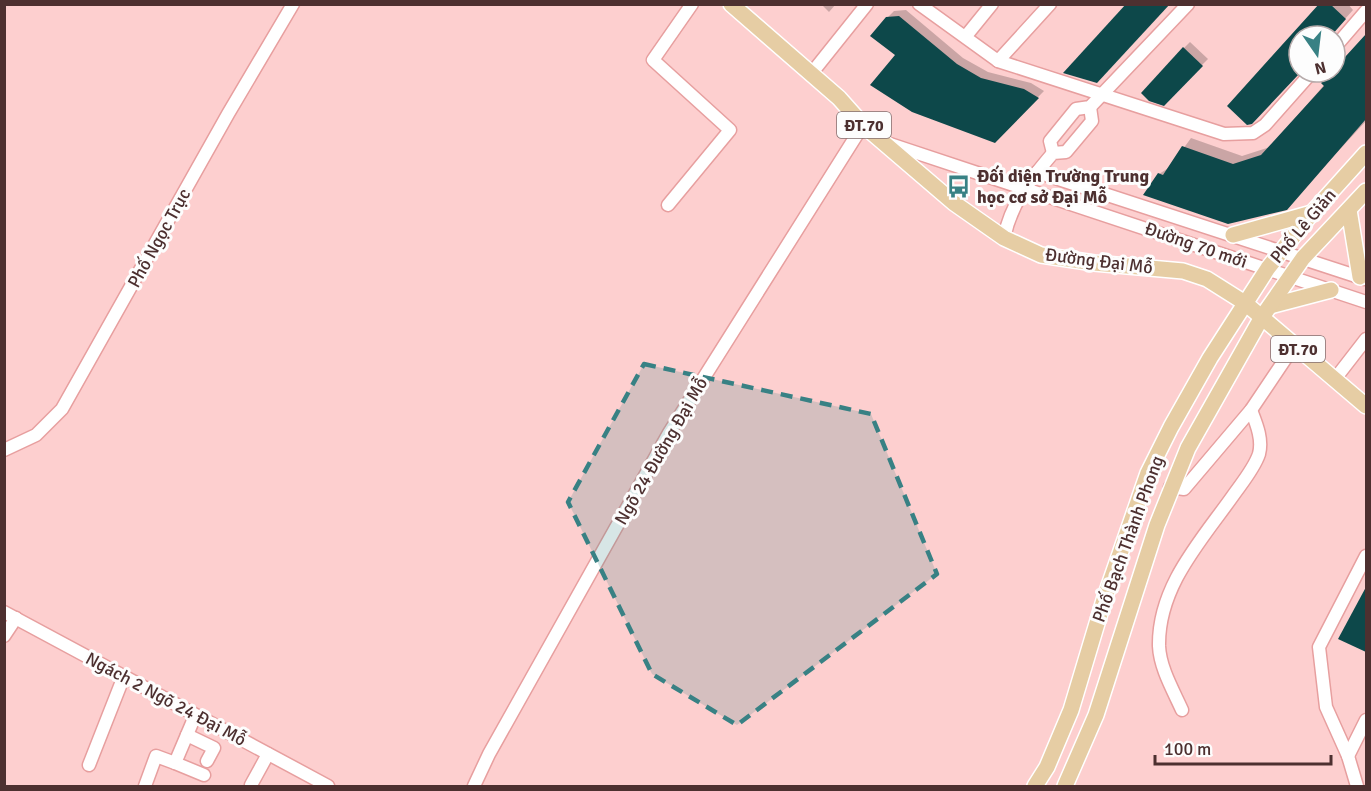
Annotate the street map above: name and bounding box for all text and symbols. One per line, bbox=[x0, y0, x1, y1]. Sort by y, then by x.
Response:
north arrow bbox=[1287, 24, 1347, 84]
text: N bbox=[1313, 57, 1328, 79]
road number: ĐT.70 bbox=[837, 112, 891, 138]
place label: Đối diện Trường Trung học cơ sở Đại Mỗ bbox=[977, 165, 1149, 208]
bus stop icon: Đối diện Trường Trung học cơ sở Đại Mỗ bbox=[946, 173, 972, 199]
street label: Phố Lê Giản bbox=[1265, 184, 1341, 268]
street label: Phố Ngọc Trục bbox=[123, 185, 195, 291]
street label: Đường 70 mới bbox=[1142, 217, 1250, 273]
street label: Đường Đại Mỗ bbox=[1044, 243, 1154, 279]
road number: ĐT.70 bbox=[1271, 336, 1325, 362]
street label: Ngõ 24 Đường Đại Mỗ bbox=[610, 373, 712, 529]
street label: Phố Bạch Thành Phong bbox=[1088, 453, 1168, 625]
street label: Ngách 2 Ngõ 24 Đại Mỗ bbox=[82, 647, 250, 751]
scale bar bbox=[1155, 728, 1330, 766]
text: 100 m bbox=[1164, 738, 1211, 760]

